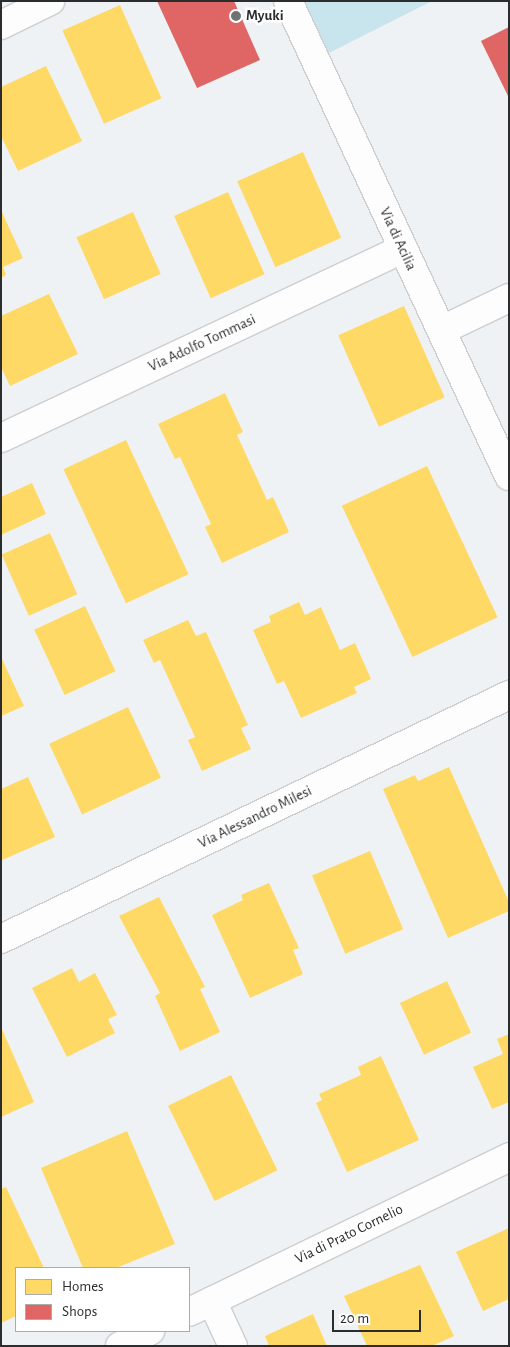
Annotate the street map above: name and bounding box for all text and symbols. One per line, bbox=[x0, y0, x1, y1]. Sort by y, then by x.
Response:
place label: Myuki bbox=[246, 7, 284, 25]
marker: Myuki bbox=[230, 10, 242, 22]
street label: Via di Acilia bbox=[376, 205, 420, 273]
street label: Via Adolfo Tommasi bbox=[145, 310, 259, 376]
street label: Via Alessandro Milesi bbox=[195, 782, 315, 852]
street label: Via di Prato Cornelio bbox=[292, 1200, 406, 1268]
legend bbox=[15, 1267, 190, 1332]
text: Homes bbox=[62, 1279, 104, 1294]
scale bar bbox=[335, 1300, 424, 1332]
text: Shops bbox=[62, 1304, 97, 1319]
text: 20 m bbox=[340, 1311, 369, 1326]

